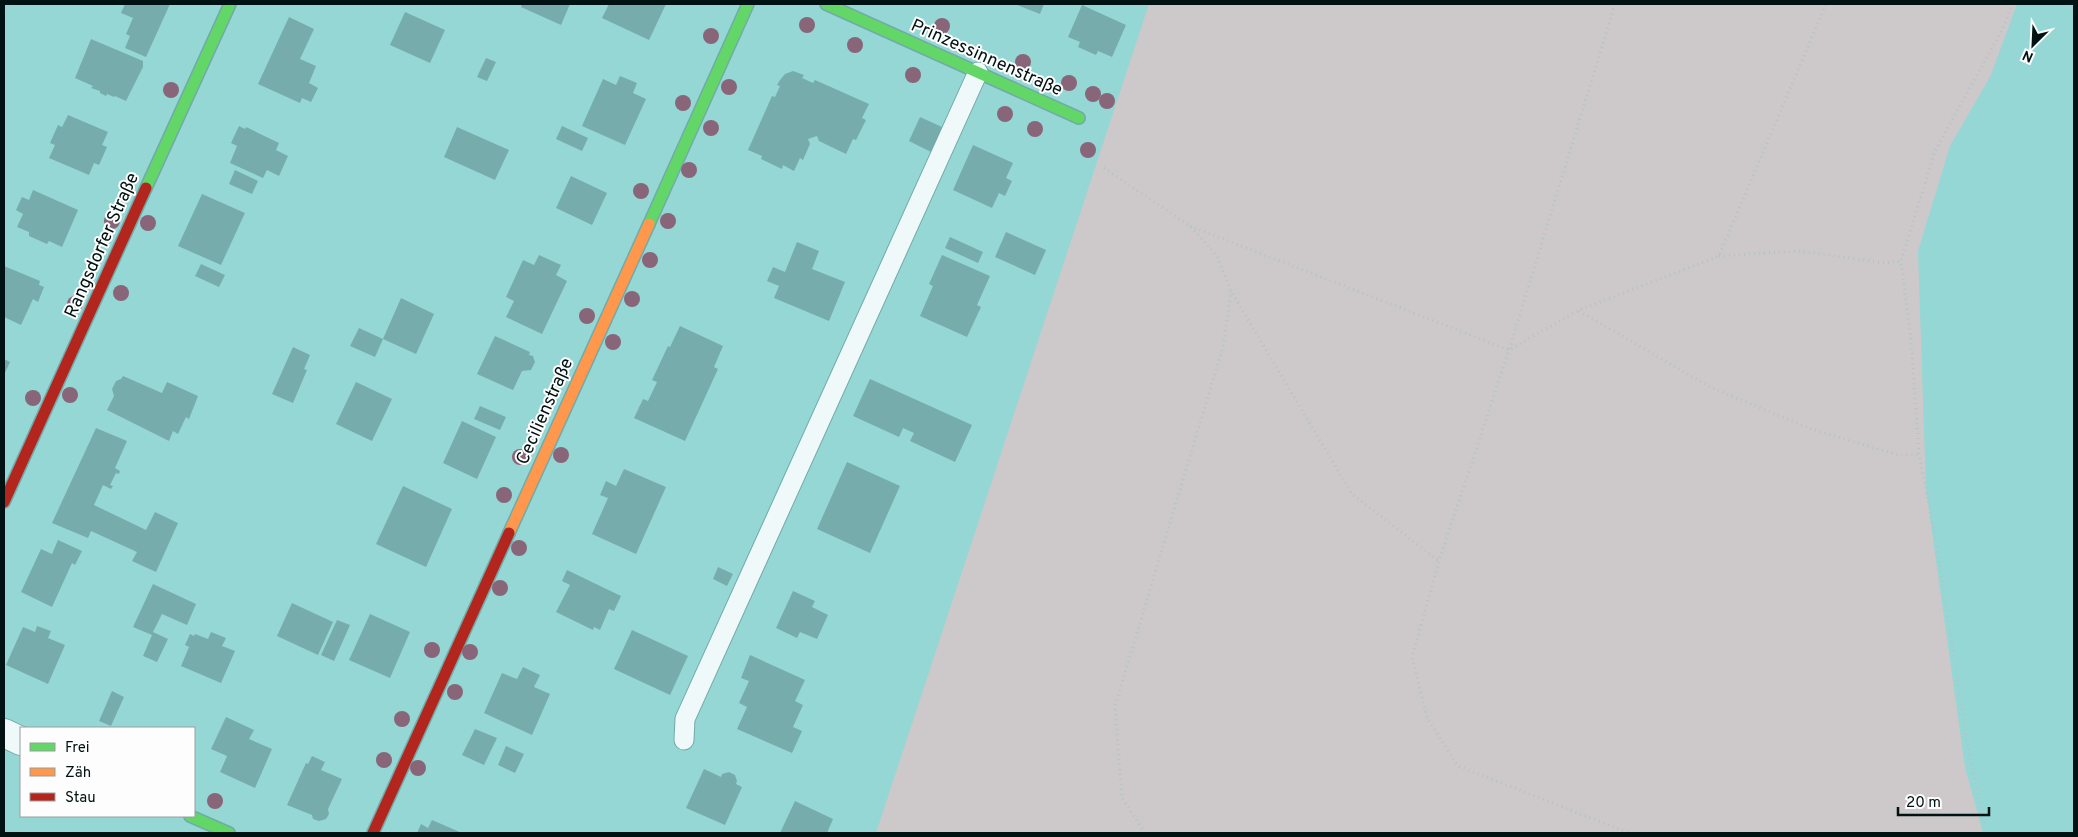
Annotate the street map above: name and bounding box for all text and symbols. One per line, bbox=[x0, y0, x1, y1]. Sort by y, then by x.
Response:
street label: Prinzessinnenstraße bbox=[907, 15, 1066, 102]
north arrow bbox=[2008, 20, 2058, 70]
text: N bbox=[2020, 46, 2036, 65]
street label: Rangsdorfer Straße bbox=[60, 169, 145, 322]
street label: Cecilienstraße bbox=[512, 355, 579, 469]
legend bbox=[20, 727, 195, 817]
text: Frei bbox=[65, 739, 90, 758]
text: Zäh bbox=[65, 764, 91, 783]
scale bar bbox=[1898, 784, 1989, 816]
text: Stau bbox=[65, 789, 96, 808]
text: 20 m bbox=[1906, 794, 1941, 813]

